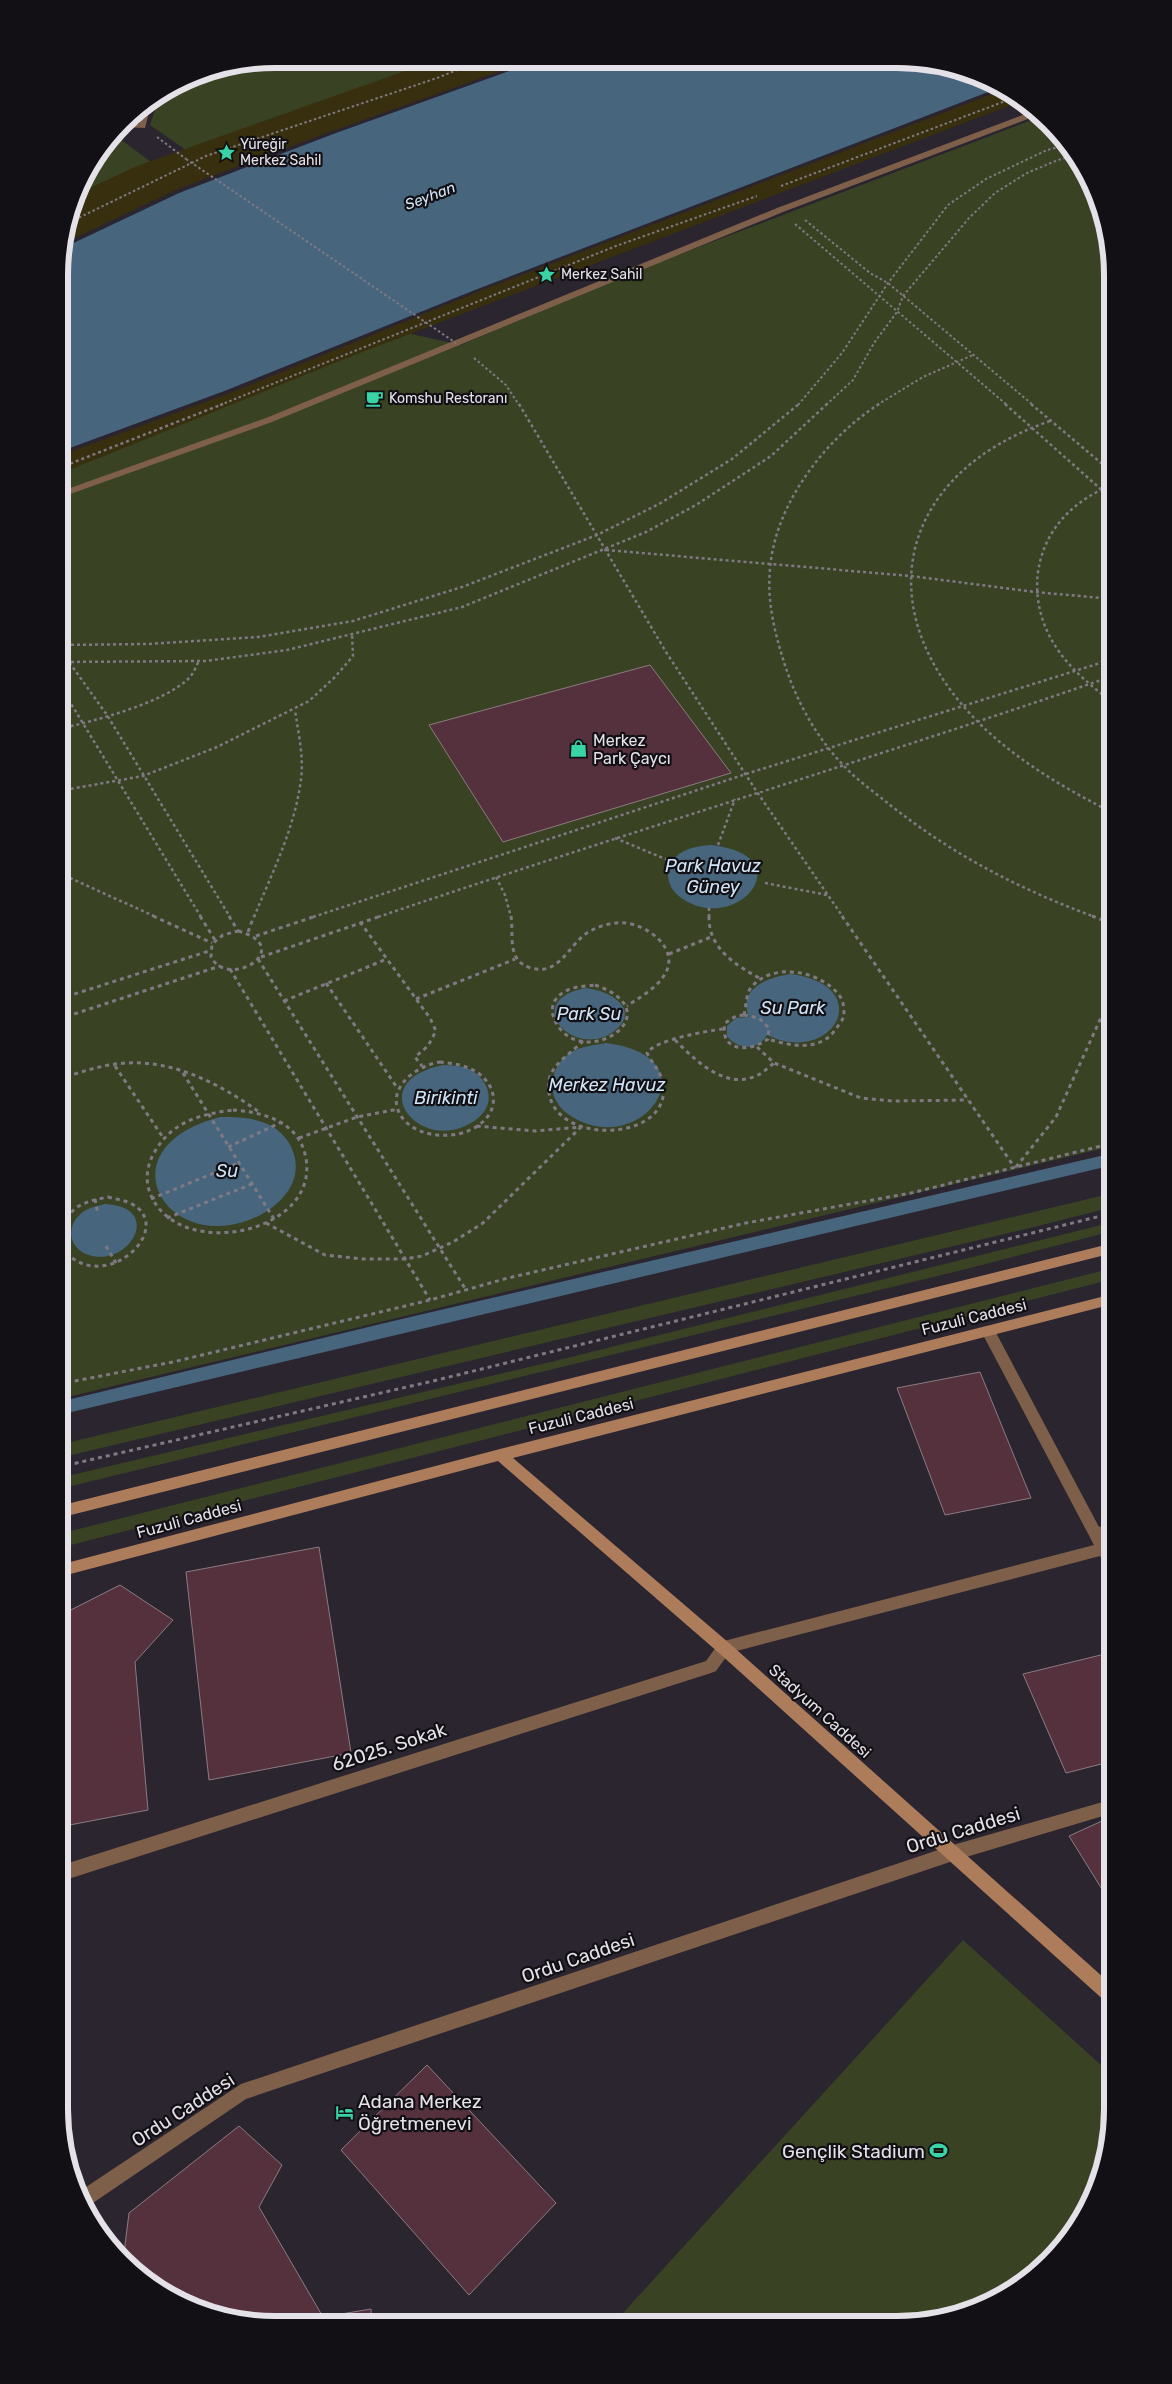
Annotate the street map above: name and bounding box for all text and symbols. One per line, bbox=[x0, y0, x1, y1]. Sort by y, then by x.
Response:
place label: Yüreğir Merkez Sahil bbox=[240, 136, 321, 169]
place icon: Yüreğir Merkez Sahil bbox=[216, 142, 236, 162]
water label: Seyhan bbox=[402, 178, 458, 214]
place icon: Merkez Sahil bbox=[537, 264, 557, 284]
place label: Merkez Sahil bbox=[561, 266, 642, 283]
cafe icon: Komshu Restoranı bbox=[365, 388, 385, 408]
place label: Komshu Restoranı bbox=[389, 390, 507, 407]
place label: Merkez Park Çaycı bbox=[593, 731, 671, 768]
shop icon: Merkez Park Çaycı bbox=[569, 739, 589, 759]
water label: Park Havuz Güney bbox=[665, 855, 761, 898]
water label: Su Park bbox=[761, 997, 826, 1019]
water label: Park Su bbox=[557, 1003, 621, 1025]
water label: Merkez Havuz bbox=[548, 1074, 666, 1096]
water label: Birikinti bbox=[414, 1087, 478, 1109]
water label: Su bbox=[216, 1160, 238, 1182]
street label: Fuzuli Caddesi bbox=[919, 1295, 1029, 1339]
street label: Fuzuli Caddesi bbox=[526, 1394, 636, 1438]
street label: Fuzuli Caddesi bbox=[134, 1496, 244, 1542]
street label: Stadyum Caddesi bbox=[765, 1660, 875, 1762]
street label: 62025. Sokak bbox=[329, 1718, 449, 1776]
street label: Ordu Caddesi bbox=[903, 1802, 1023, 1858]
street label: Ordu Caddesi bbox=[518, 1928, 638, 1988]
street label: Ordu Caddesi bbox=[127, 2068, 239, 2152]
place label: Adana Merkez Öğretmenevi bbox=[358, 2090, 482, 2135]
hotel icon: Adana Merkez Öğretmenevi bbox=[334, 2102, 354, 2122]
place label: Gençlik Stadium bbox=[782, 2140, 925, 2163]
sports icon: Gençlik Stadium bbox=[929, 2141, 949, 2161]

